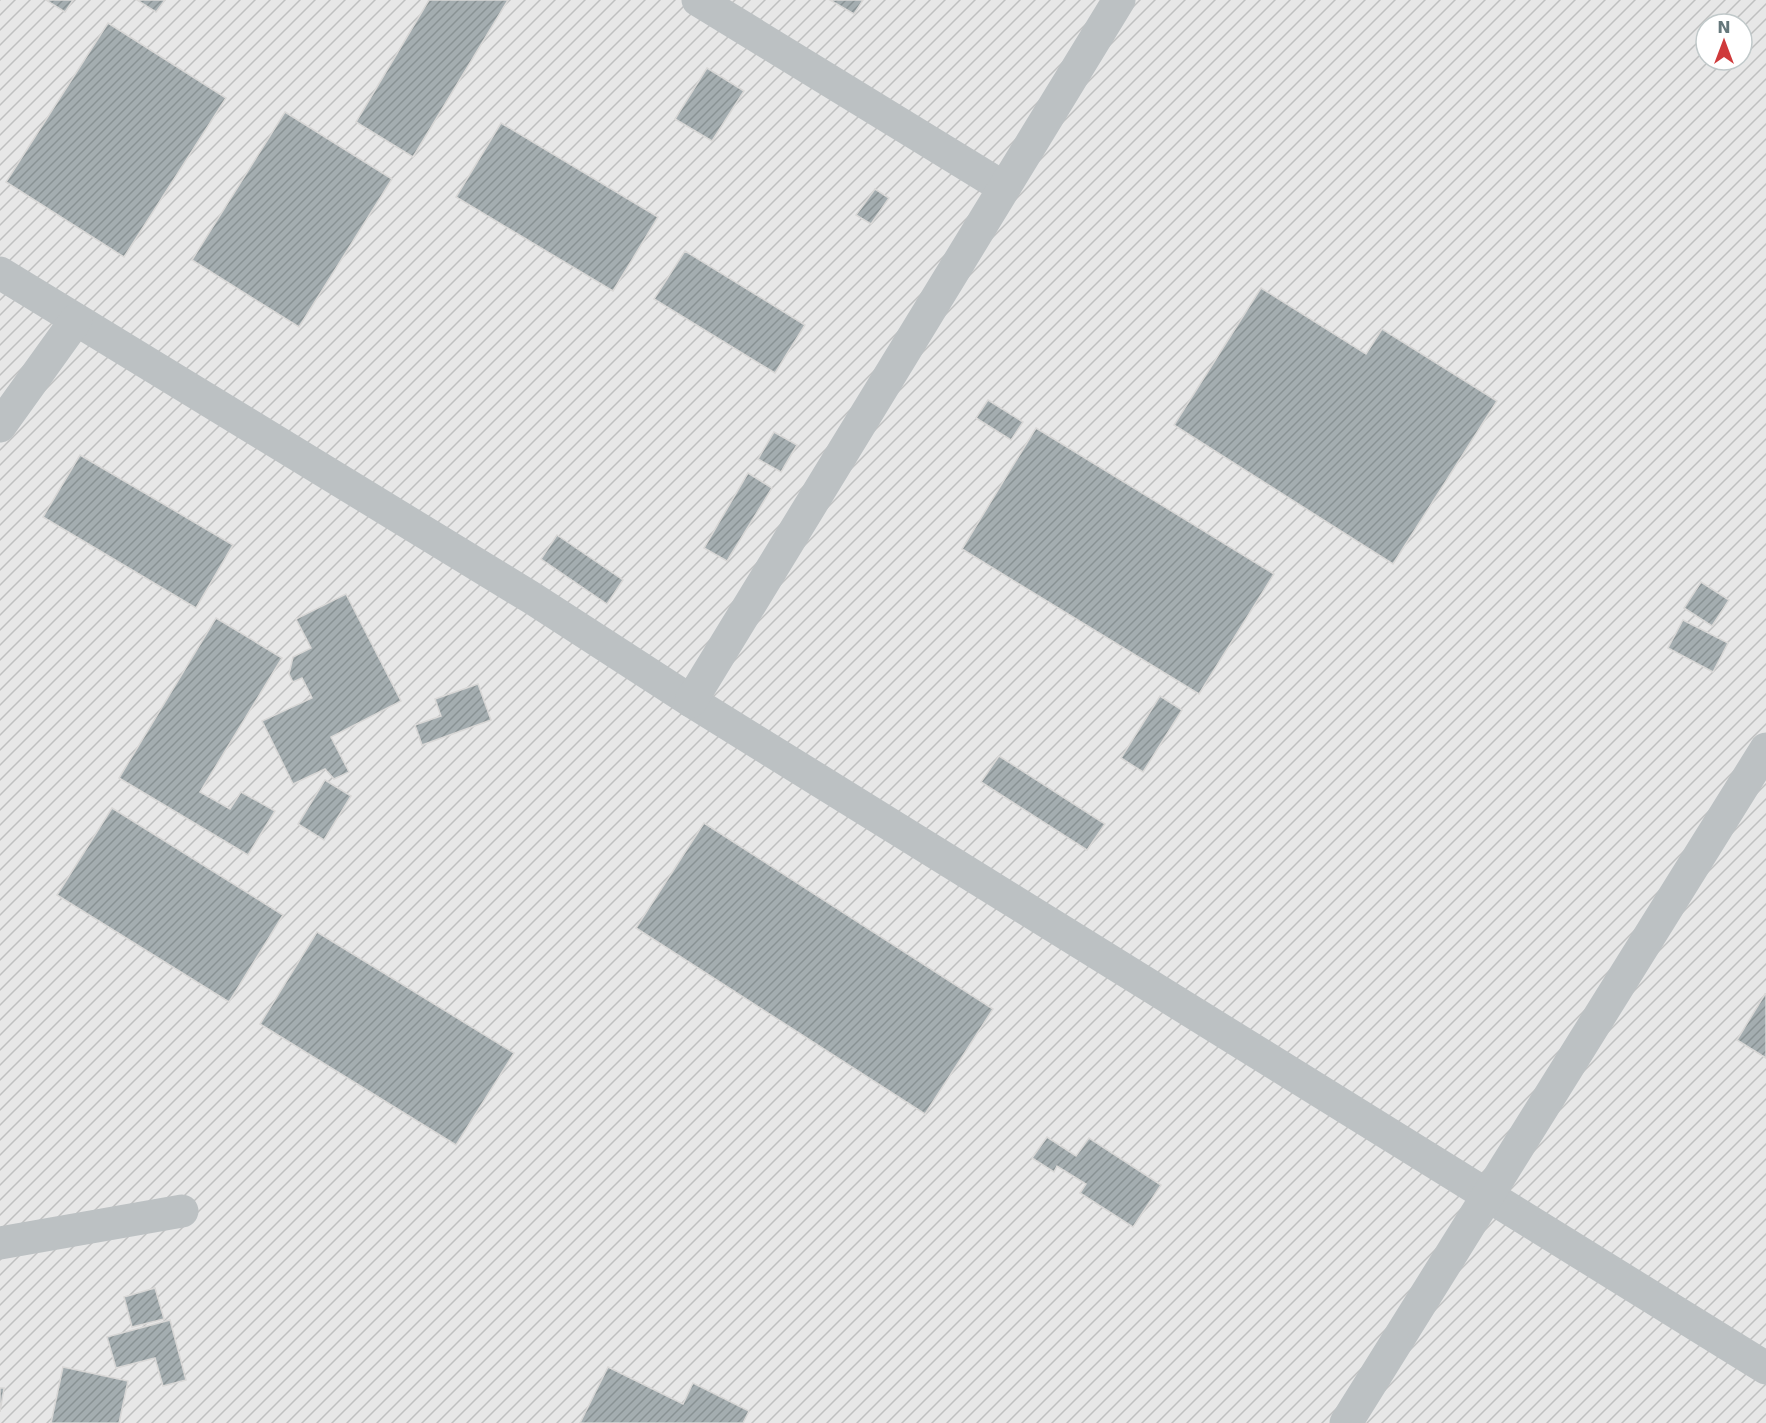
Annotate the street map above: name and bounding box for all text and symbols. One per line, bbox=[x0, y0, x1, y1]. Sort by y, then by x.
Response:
north arrow bbox=[1694, 12, 1754, 72]
text: N bbox=[1717, 18, 1731, 37]

